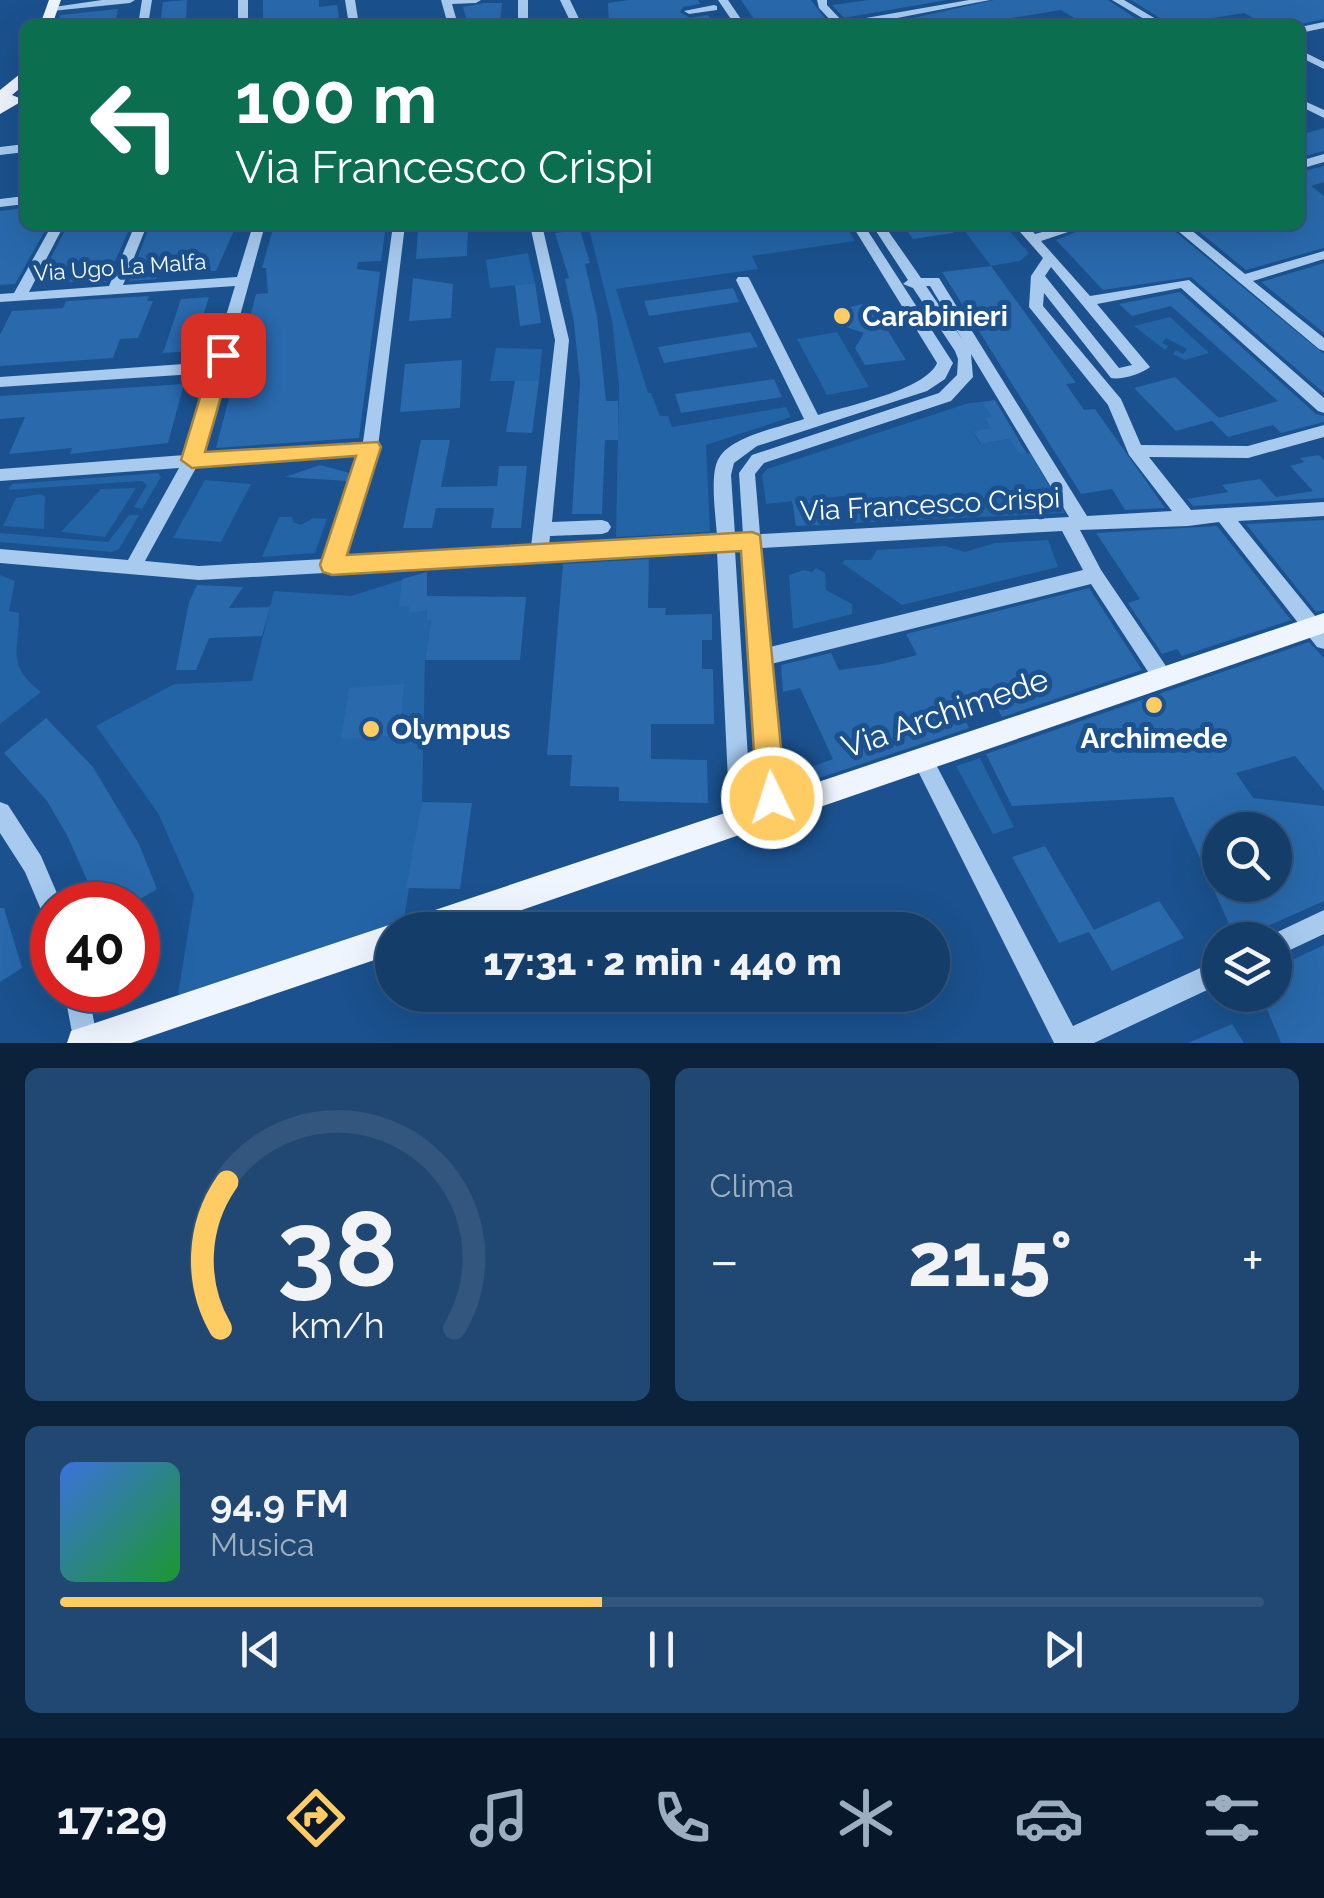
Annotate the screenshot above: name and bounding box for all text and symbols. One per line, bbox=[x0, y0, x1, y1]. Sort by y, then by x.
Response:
text: 100 m bbox=[235, 57, 438, 139]
icon: left bbox=[70, 60, 200, 190]
text: Via Francesco Crispi bbox=[235, 141, 654, 194]
street label: Via Ugo La Malfa bbox=[33, 248, 207, 286]
place label: Carabinieri bbox=[862, 300, 1008, 333]
marker: Carabinieri bbox=[831, 305, 853, 327]
pin bbox=[181, 313, 266, 398]
icon: arrive bbox=[196, 328, 251, 383]
street label: Via Francesco Crispi bbox=[799, 481, 1061, 528]
street label: Via Archimede bbox=[837, 660, 1053, 765]
marker: Archimede bbox=[1143, 694, 1165, 716]
place label: Olympus bbox=[391, 713, 511, 746]
marker: Olympus bbox=[360, 718, 382, 740]
place label: Archimede bbox=[1081, 722, 1228, 755]
position arrow bbox=[720, 746, 824, 850]
map controls bbox=[1202, 812, 1292, 1012]
button: search bbox=[1202, 812, 1292, 902]
speed limit sign: 40 bbox=[30, 882, 160, 1012]
button: layers bbox=[1202, 922, 1292, 1012]
text: 17:31 · 2 min · 440 m bbox=[483, 939, 842, 984]
text: Clima bbox=[710, 1167, 794, 1204]
text: 38 bbox=[277, 1188, 398, 1310]
text: 21.5° bbox=[908, 1215, 1072, 1304]
text: − bbox=[710, 1228, 739, 1293]
text: + bbox=[1241, 1228, 1264, 1293]
text: km/h bbox=[290, 1304, 384, 1346]
text: 94.9 FM bbox=[210, 1481, 349, 1526]
text: Musica bbox=[210, 1526, 315, 1563]
icon: previous bbox=[233, 1622, 288, 1677]
icon: pause bbox=[634, 1622, 689, 1677]
icon: next bbox=[1036, 1622, 1091, 1677]
icon: directions bbox=[281, 1783, 351, 1853]
icon: music bbox=[464, 1783, 534, 1853]
icon: phone bbox=[647, 1783, 717, 1853]
icon: climate bbox=[831, 1783, 901, 1853]
icon: car bbox=[1014, 1783, 1084, 1853]
icon: filters bbox=[1197, 1783, 1267, 1853]
text: 17:29 bbox=[57, 1792, 167, 1845]

